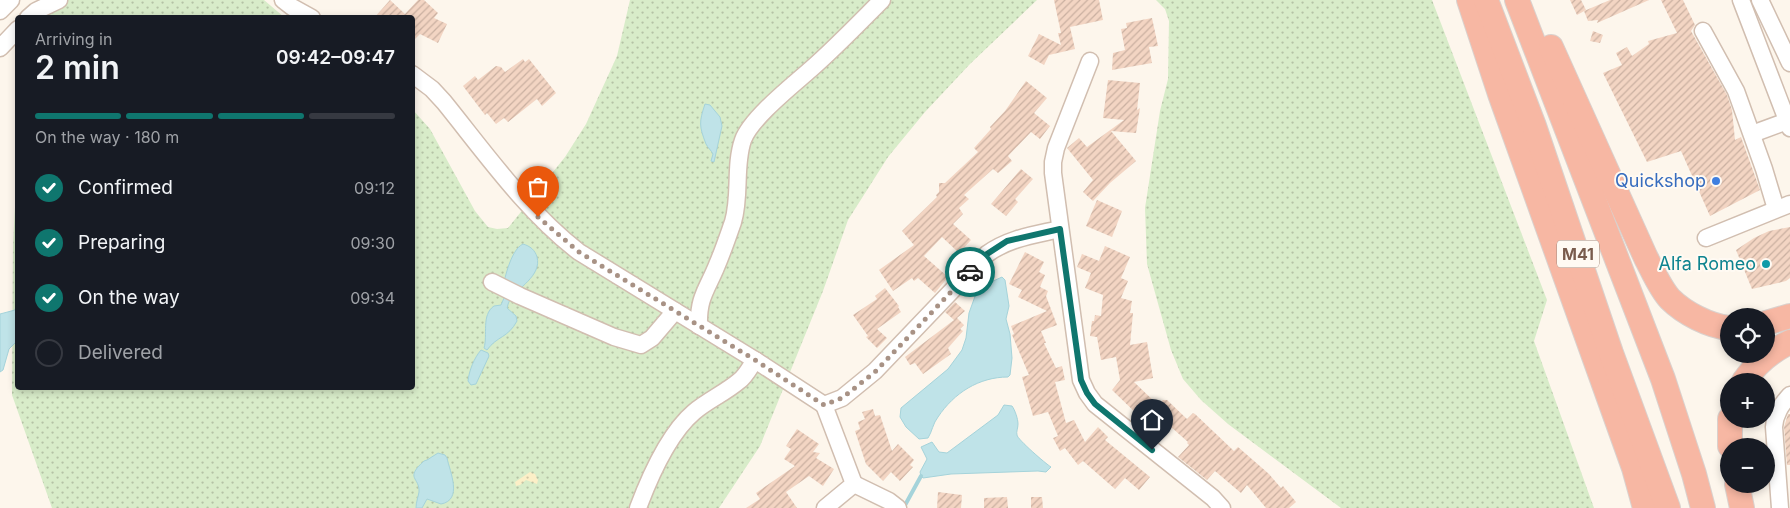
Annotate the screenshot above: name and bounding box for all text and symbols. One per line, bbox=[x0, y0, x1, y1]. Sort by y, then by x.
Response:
text: Arriving in bbox=[35, 29, 112, 49]
text: 09:42–09:47 bbox=[276, 46, 395, 69]
text: 2 min bbox=[35, 48, 120, 87]
text: On the way · 180 m bbox=[35, 127, 179, 147]
pin bbox=[517, 166, 559, 217]
place label: Quickshop bbox=[1615, 170, 1706, 191]
icon: bag bbox=[524, 173, 552, 201]
icon: check bbox=[35, 174, 63, 202]
marker: Quickshop bbox=[1710, 175, 1722, 187]
text: Confirmed bbox=[78, 176, 173, 199]
text: 09:12 bbox=[354, 178, 395, 198]
icon: check bbox=[35, 229, 63, 257]
text: Preparing bbox=[78, 231, 165, 254]
text: 09:30 bbox=[350, 233, 395, 253]
road number: M41 bbox=[1557, 240, 1599, 268]
courier bbox=[945, 247, 995, 297]
place label: Alfa Romeo bbox=[1659, 253, 1756, 274]
icon: car bbox=[956, 258, 984, 286]
marker: Alfa Romeo bbox=[1760, 258, 1772, 270]
icon: check bbox=[35, 284, 63, 312]
text: On the way bbox=[78, 286, 180, 309]
text: 09:34 bbox=[350, 288, 395, 308]
map controls bbox=[1720, 308, 1775, 493]
button: locate bbox=[1720, 308, 1775, 363]
text: Delivered bbox=[78, 341, 163, 364]
button: + bbox=[1720, 373, 1775, 428]
pin bbox=[1131, 399, 1173, 450]
icon: home bbox=[1138, 406, 1166, 434]
button: − bbox=[1720, 438, 1775, 493]

